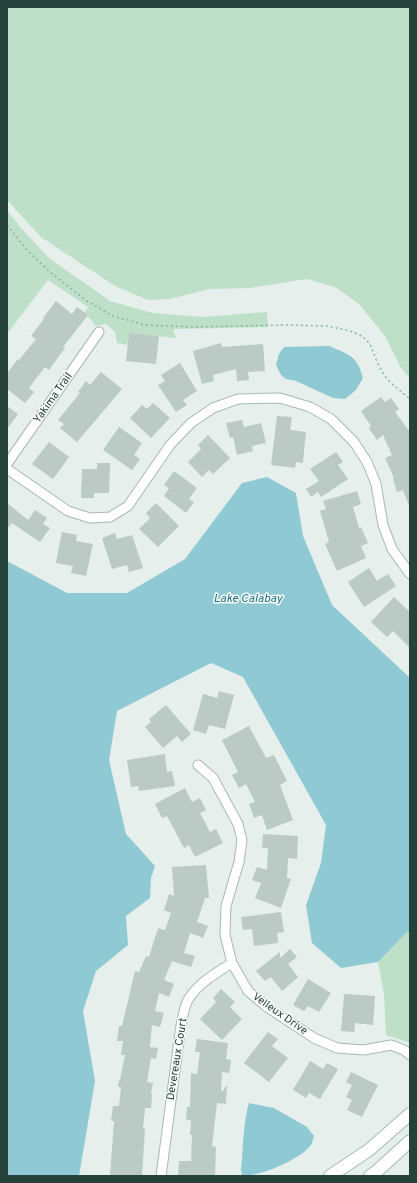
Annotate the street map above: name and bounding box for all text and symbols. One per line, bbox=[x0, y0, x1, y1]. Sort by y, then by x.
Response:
street label: Yakima Trail bbox=[30, 370, 76, 426]
water label: Lake Calabay bbox=[214, 591, 283, 607]
street label: Velleux Drive bbox=[250, 990, 310, 1038]
street label: Devereaux Court bbox=[164, 1017, 190, 1101]

